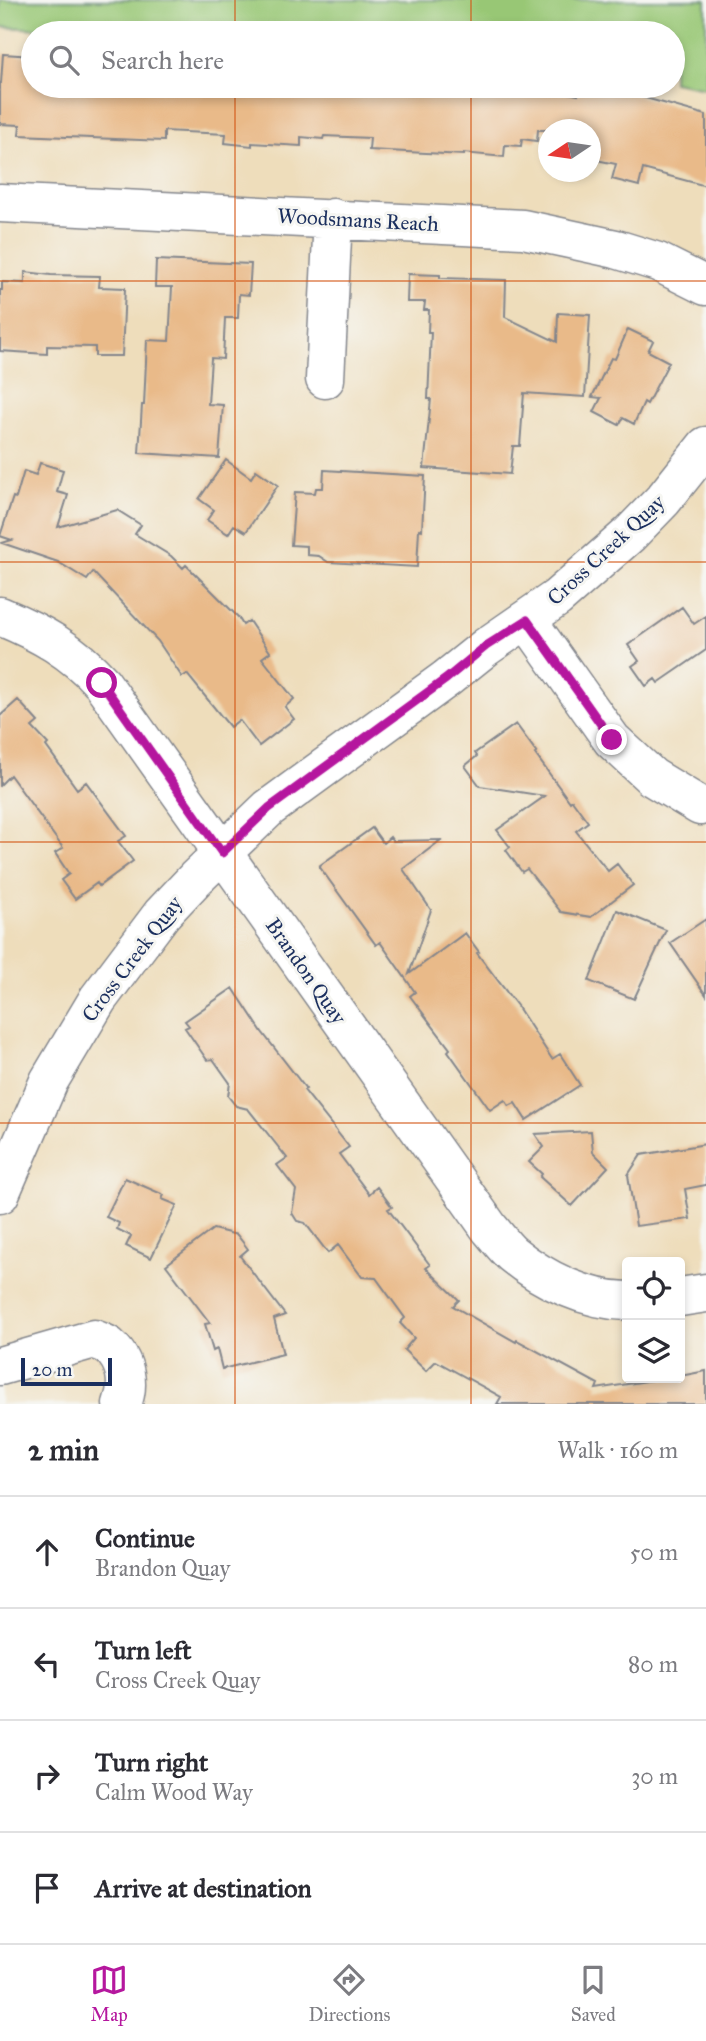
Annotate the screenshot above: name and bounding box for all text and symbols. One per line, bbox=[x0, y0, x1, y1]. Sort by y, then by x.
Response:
search box bbox=[21, 21, 685, 98]
icon: search bbox=[45, 41, 83, 79]
text: Search here bbox=[101, 44, 224, 76]
north arrow bbox=[538, 119, 601, 182]
street label: Woodsmans Reach bbox=[277, 203, 440, 237]
street label: Cross Creek Quay bbox=[542, 488, 671, 611]
route start bbox=[86, 667, 117, 698]
route end bbox=[596, 724, 627, 755]
street label: Cross Creek Quay bbox=[76, 890, 188, 1027]
street label: Brandon Quay bbox=[260, 913, 353, 1030]
map controls bbox=[622, 1257, 685, 1383]
button: locate bbox=[622, 1257, 685, 1320]
button: layers bbox=[622, 1320, 685, 1383]
scale bar bbox=[21, 1355, 112, 1387]
text: 20 m bbox=[32, 1358, 73, 1381]
text: 2 min bbox=[28, 1432, 99, 1468]
text: Walk · 160 m bbox=[557, 1436, 678, 1464]
text: Continue bbox=[95, 1522, 195, 1554]
icon: ahead bbox=[28, 1533, 66, 1571]
text: 50 m bbox=[630, 1538, 678, 1566]
text: Brandon Quay bbox=[95, 1554, 230, 1582]
text: Turn left bbox=[95, 1634, 191, 1666]
icon: left bbox=[28, 1645, 66, 1683]
text: 80 m bbox=[628, 1650, 678, 1678]
text: Cross Creek Quay bbox=[95, 1666, 260, 1694]
text: Turn right bbox=[95, 1746, 208, 1778]
icon: right bbox=[28, 1757, 66, 1795]
text: 30 m bbox=[631, 1762, 678, 1790]
text: Calm Wood Way bbox=[95, 1778, 253, 1806]
icon: arrive bbox=[28, 1869, 66, 1907]
text: Arrive at destination bbox=[95, 1872, 312, 1904]
tab: Map bbox=[90, 1961, 128, 2026]
tab: Directions bbox=[308, 1961, 390, 2026]
tab: Saved bbox=[571, 1961, 616, 2026]

